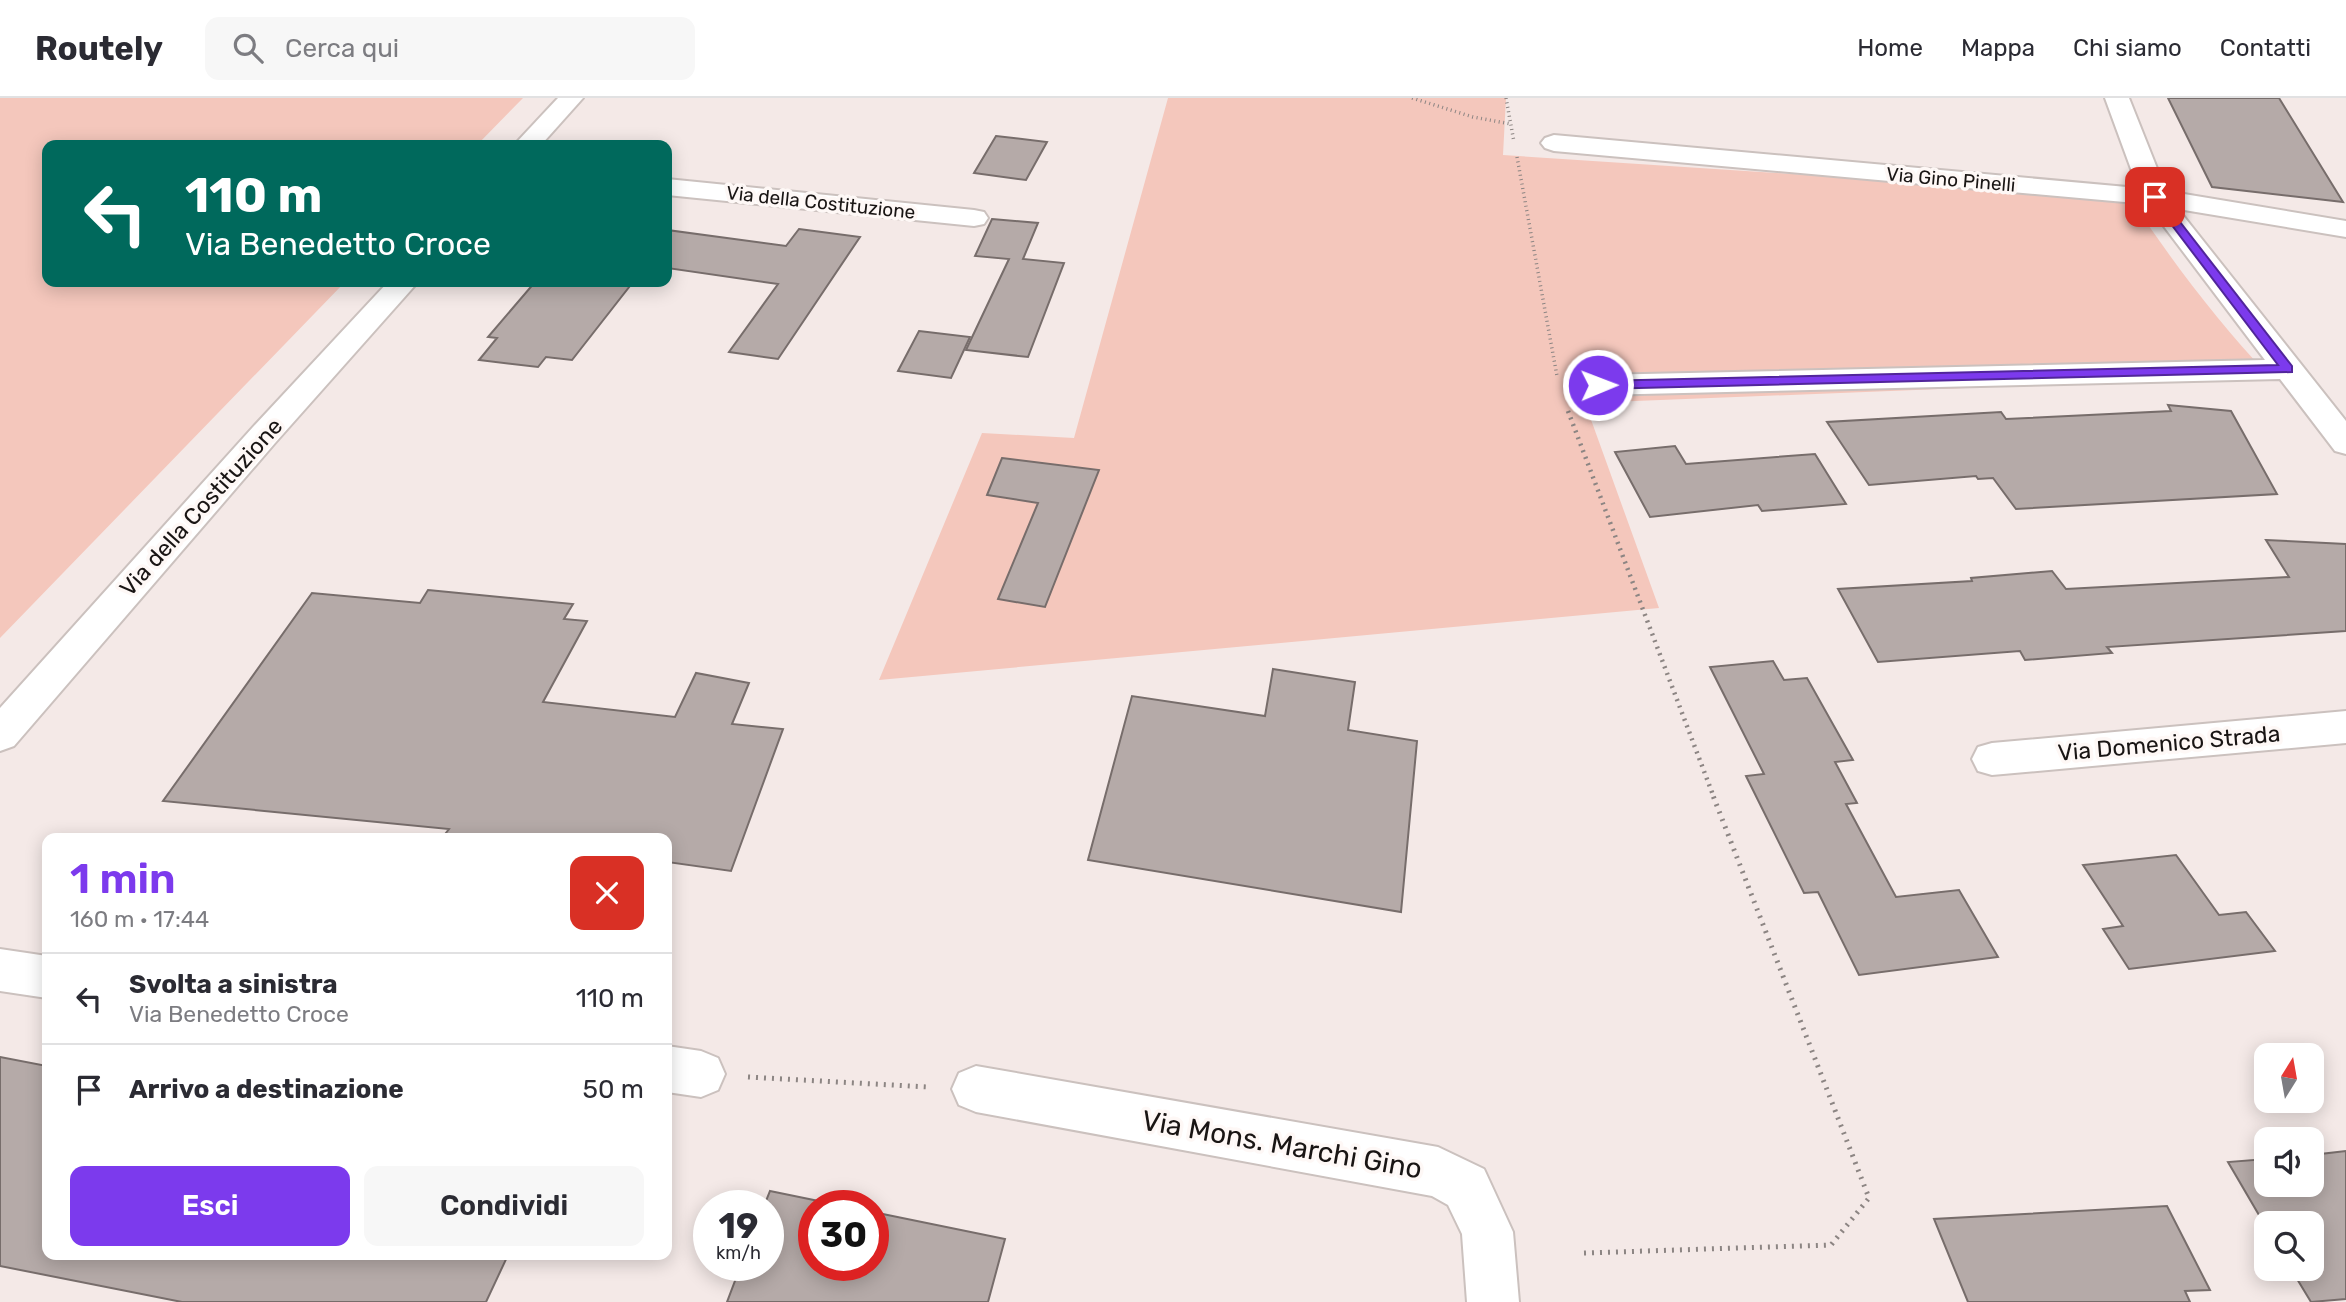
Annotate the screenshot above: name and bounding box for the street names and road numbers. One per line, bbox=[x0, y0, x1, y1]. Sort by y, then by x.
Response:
street label: Via Gino Pinelli bbox=[1885, 162, 2016, 197]
street label: Via della Costituzione bbox=[725, 181, 917, 224]
street label: Via della Costituzione bbox=[114, 412, 288, 602]
street label: Via Domenico Strada bbox=[2057, 719, 2281, 767]
street label: Via Mons. Marchi Gino bbox=[1139, 1104, 1425, 1185]

